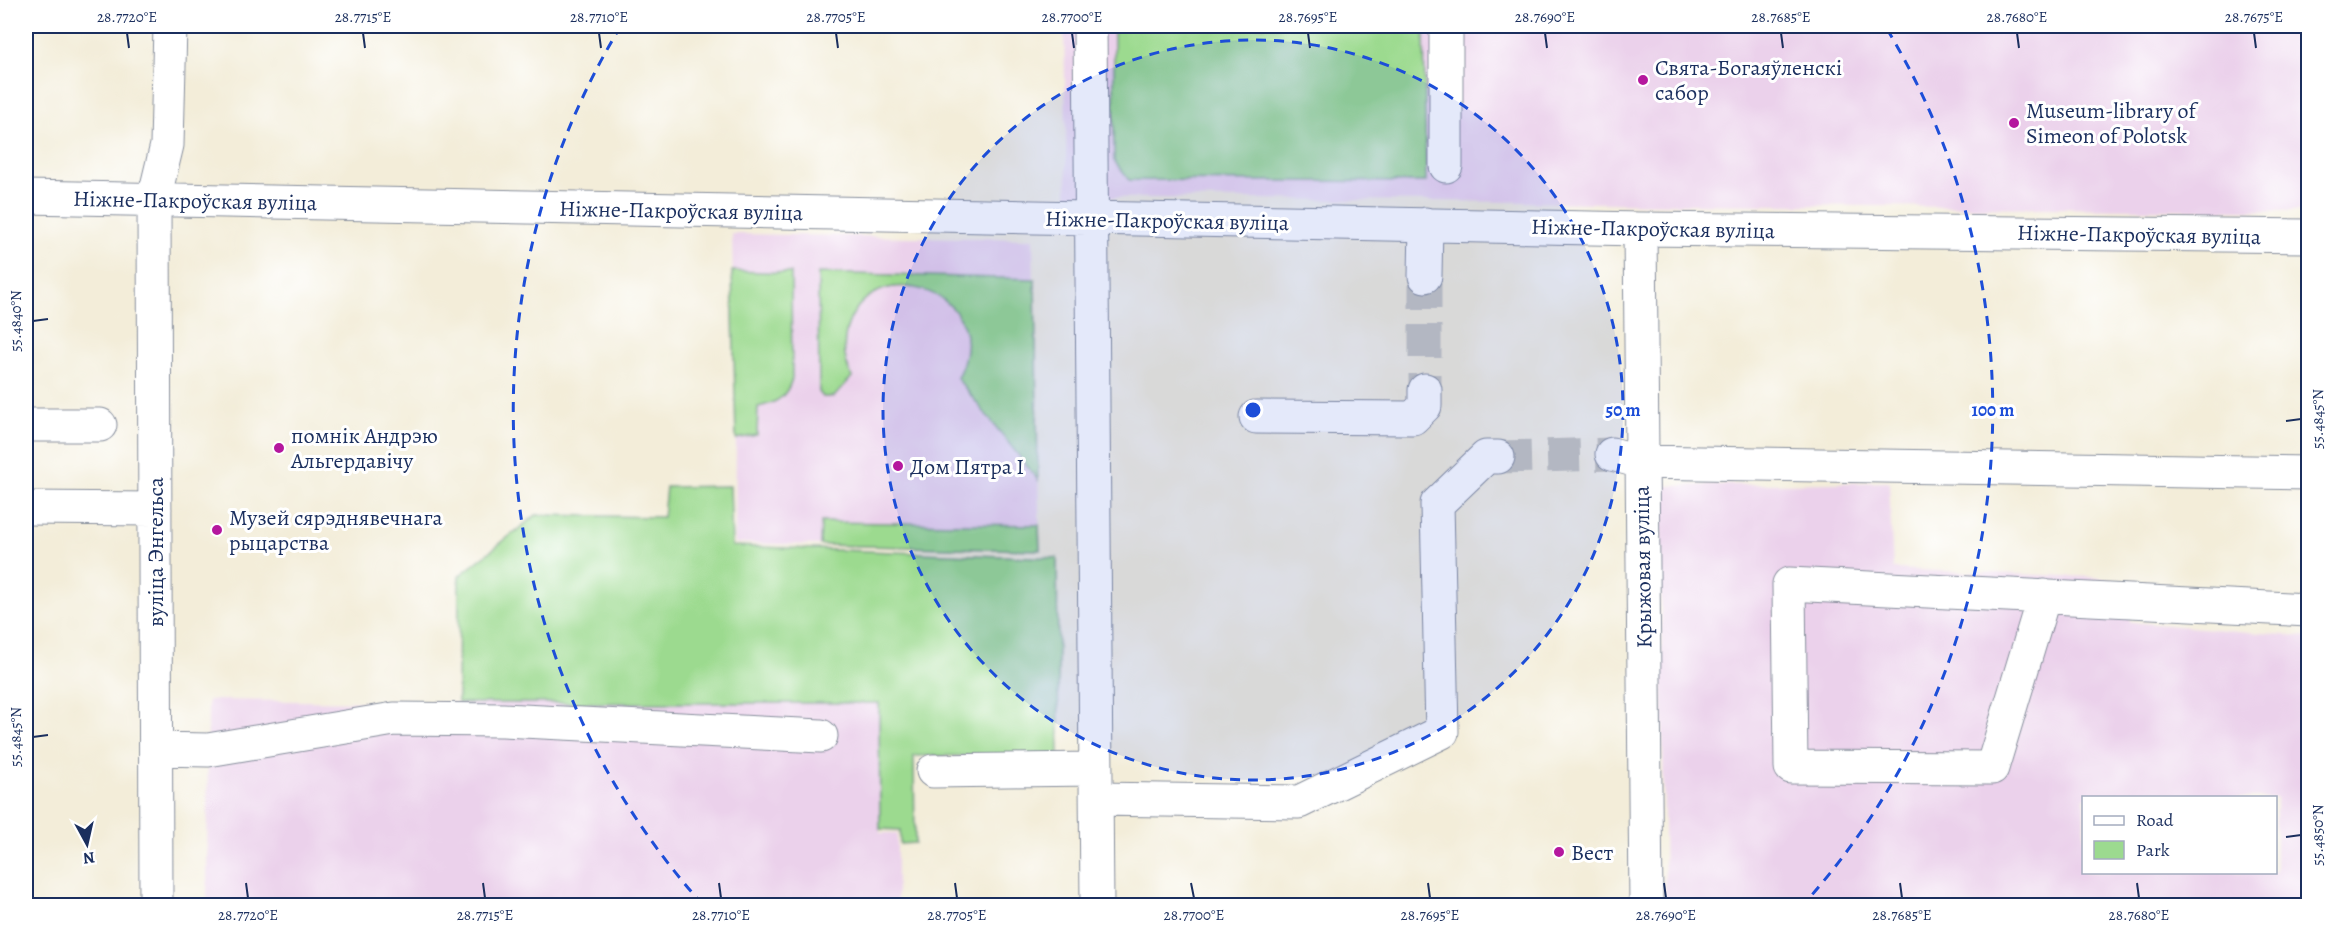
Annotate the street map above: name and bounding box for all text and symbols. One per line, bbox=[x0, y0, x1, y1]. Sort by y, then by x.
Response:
text: 28.7720°E bbox=[97, 7, 157, 27]
text: 28.7715°E bbox=[335, 7, 391, 27]
text: 28.7710°E bbox=[570, 7, 628, 27]
text: 28.7705°E bbox=[806, 7, 866, 27]
text: 28.7700°E bbox=[1042, 7, 1102, 27]
text: 28.7695°E bbox=[1279, 7, 1337, 27]
text: 28.7690°E bbox=[1515, 7, 1575, 27]
text: 28.7685°E bbox=[1751, 7, 1811, 27]
text: 28.7680°E bbox=[1987, 7, 2047, 27]
text: 28.7675°E bbox=[2225, 7, 2283, 27]
place label: Свята-Богаяўленскі сабор bbox=[1655, 53, 1842, 108]
marker: Свята-Богаяўленскі сабор bbox=[1636, 73, 1650, 87]
place label: Museum-library of Simeon of Polotsk bbox=[2026, 96, 2198, 151]
marker: Museum-library of Simeon of Polotsk bbox=[2007, 116, 2021, 130]
street label: Ніжне-Пакроўская вуліца bbox=[73, 184, 318, 218]
street label: Ніжне-Пакроўская вуліца bbox=[559, 194, 804, 228]
street label: Ніжне-Пакроўская вуліца bbox=[1045, 204, 1290, 238]
street label: Ніжне-Пакроўская вуліца bbox=[1531, 212, 1776, 246]
street label: Ніжне-Пакроўская вуліца bbox=[2017, 218, 2262, 252]
text: 55.4840°N bbox=[6, 290, 26, 352]
text: 55.4845°N bbox=[2308, 389, 2328, 449]
text: 50 m bbox=[1606, 398, 1640, 422]
text: 100 m bbox=[1972, 398, 2014, 422]
centre of rings bbox=[1243, 400, 1263, 420]
place label: помнік Андрэю Альгердавічу bbox=[290, 421, 438, 476]
marker: помнік Андрэю Альгердавічу bbox=[272, 441, 286, 455]
place label: Дом Пятра І bbox=[910, 452, 1024, 482]
marker: Дом Пятра І bbox=[891, 459, 905, 473]
street label: вуліца Энгельса bbox=[141, 476, 171, 627]
street label: Крыжовая вуліца bbox=[1627, 485, 1659, 649]
place label: Музей сярэднявечнага рыцарства bbox=[229, 503, 444, 558]
marker: Музей сярэднявечнага рыцарства bbox=[210, 523, 224, 537]
text: 55.4845°N bbox=[6, 707, 26, 767]
legend bbox=[2082, 796, 2277, 874]
text: 55.4850°N bbox=[2308, 804, 2328, 866]
text: Road bbox=[2136, 808, 2174, 832]
north arrow bbox=[57, 814, 117, 874]
place label: Вест bbox=[1571, 838, 1613, 868]
text: Park bbox=[2136, 838, 2170, 862]
marker: Вест bbox=[1552, 845, 1566, 859]
text: N bbox=[81, 846, 96, 870]
text: 28.7720°E bbox=[218, 905, 278, 925]
text: 28.7715°E bbox=[457, 905, 513, 925]
text: 28.7710°E bbox=[692, 905, 750, 925]
text: 28.7705°E bbox=[927, 905, 987, 925]
text: 28.7700°E bbox=[1164, 905, 1224, 925]
text: 28.7695°E bbox=[1401, 905, 1459, 925]
text: 28.7690°E bbox=[1636, 905, 1696, 925]
text: 28.7685°E bbox=[1872, 905, 1932, 925]
text: 28.7680°E bbox=[2109, 905, 2169, 925]

